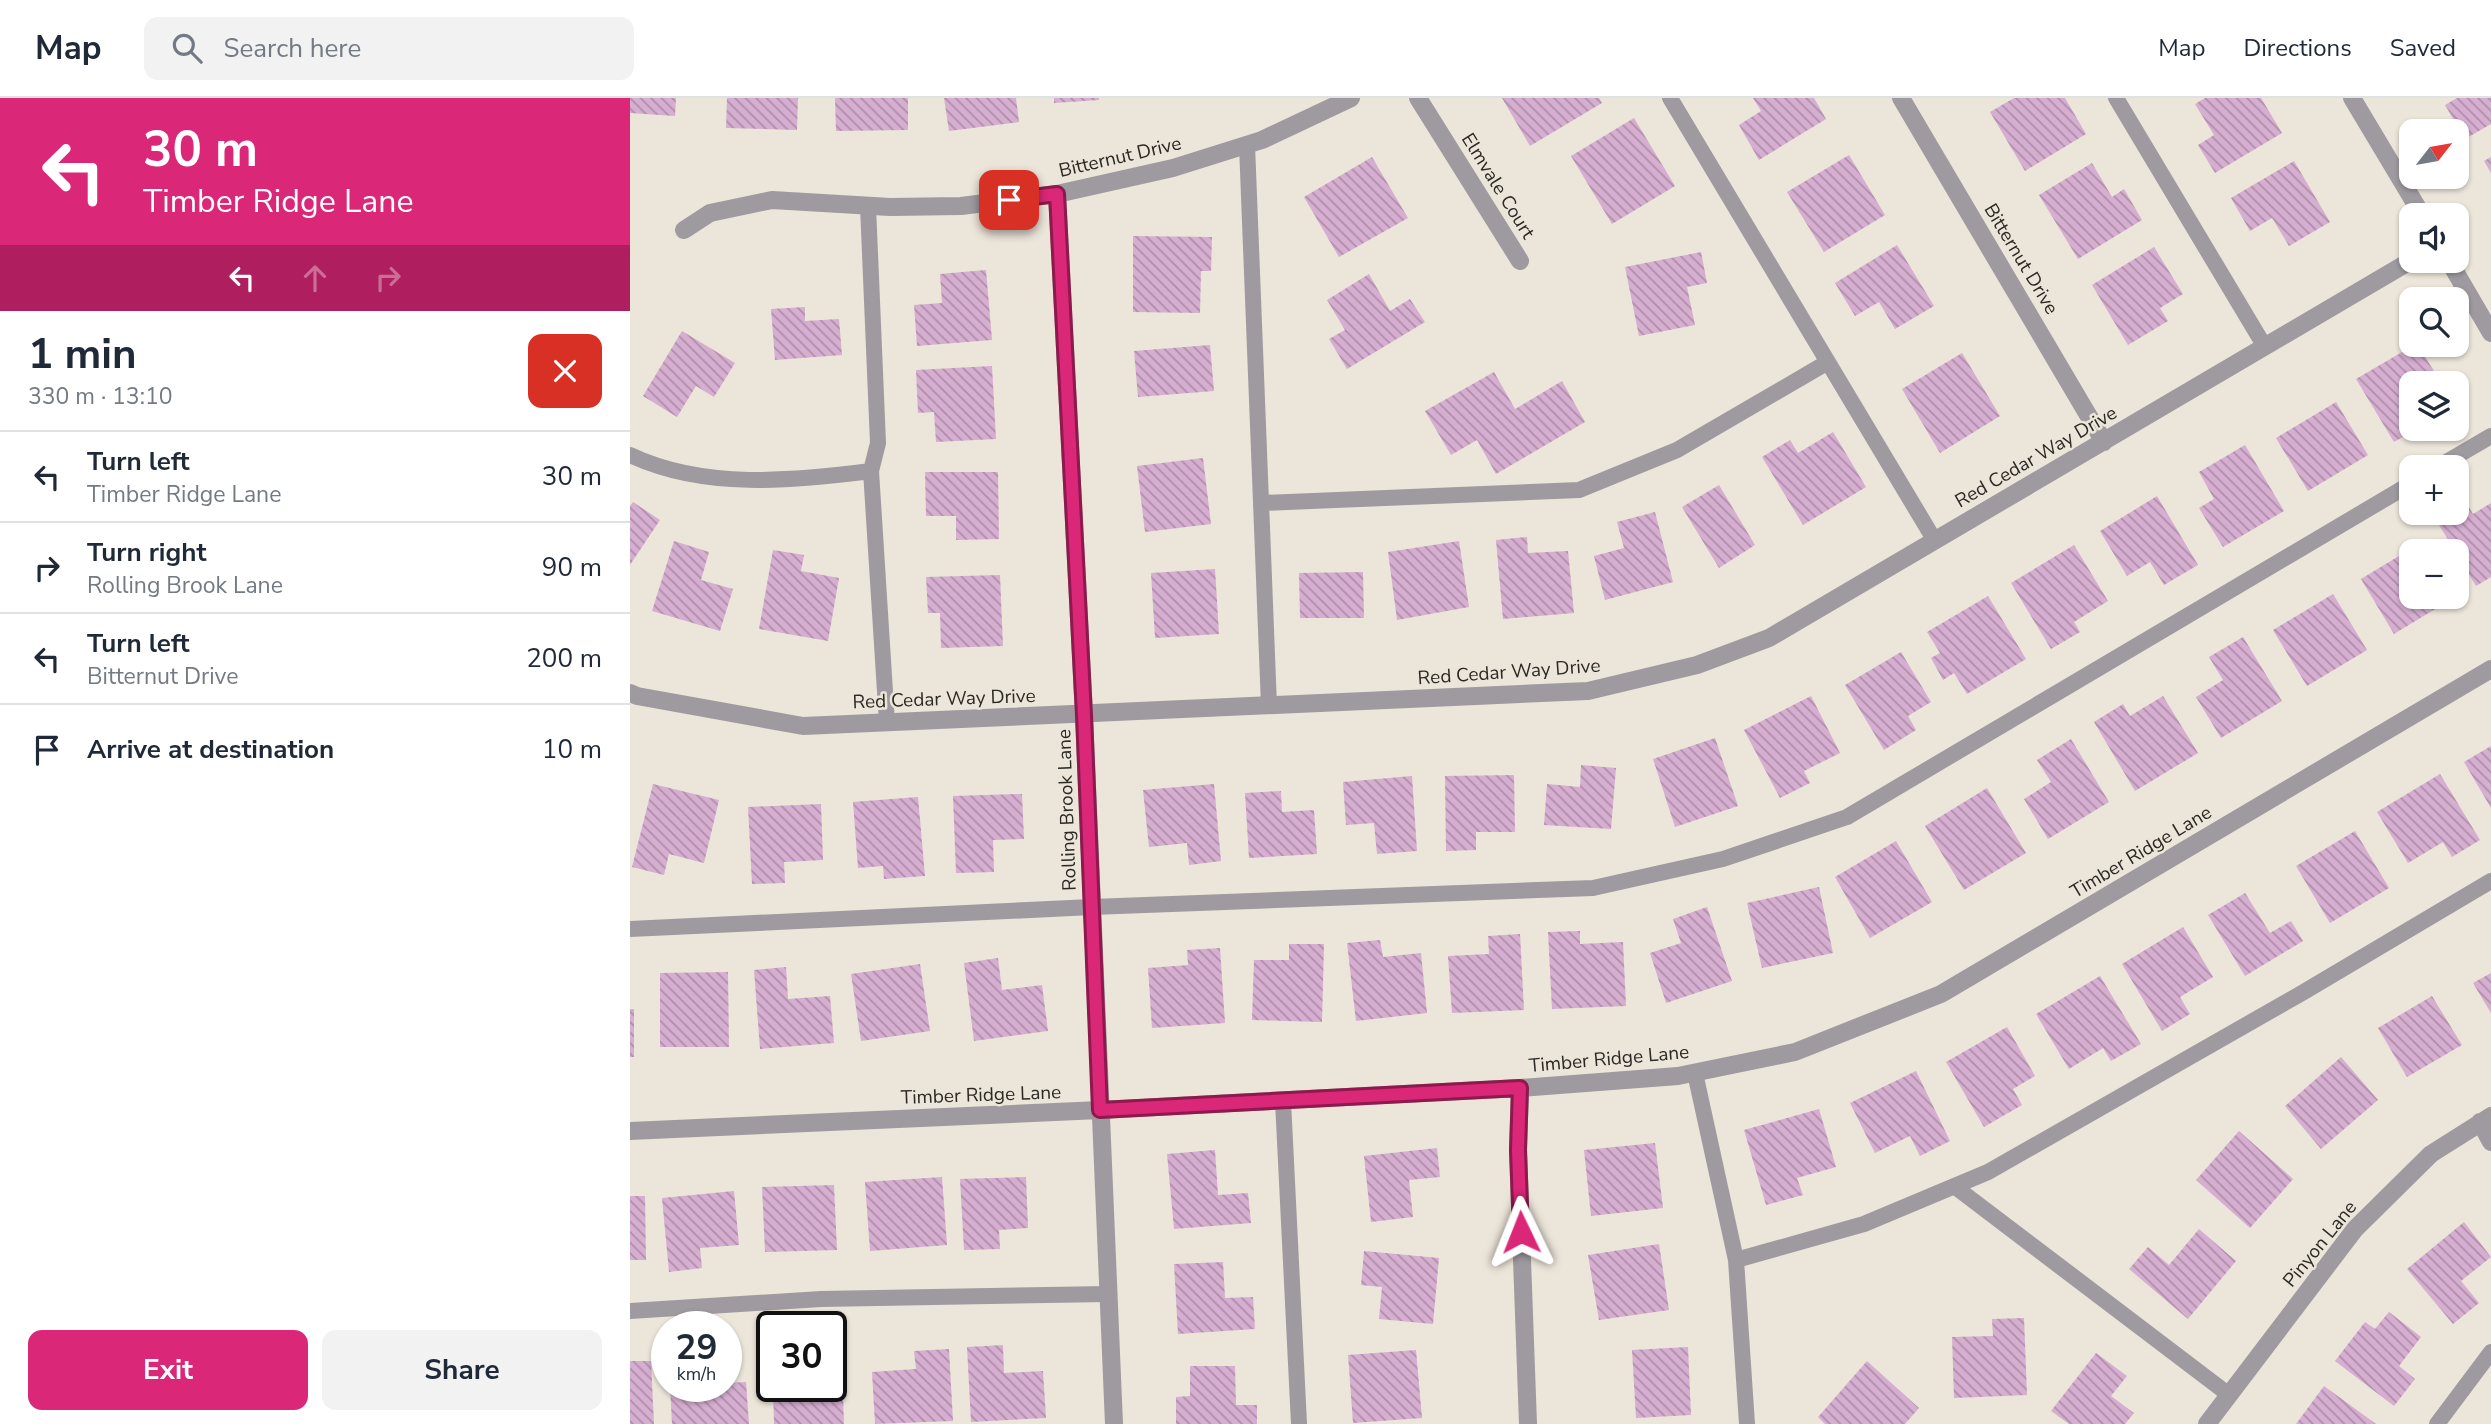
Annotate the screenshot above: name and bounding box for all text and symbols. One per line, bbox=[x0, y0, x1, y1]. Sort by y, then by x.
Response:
search box bbox=[144, 17, 634, 80]
text: Map bbox=[35, 26, 102, 71]
icon: search bbox=[168, 29, 206, 67]
text: Search here bbox=[224, 31, 361, 66]
text: Map bbox=[2158, 32, 2205, 64]
text: Directions bbox=[2243, 32, 2352, 64]
text: Saved bbox=[2390, 32, 2456, 64]
text: 30 m bbox=[143, 116, 258, 183]
north arrow bbox=[2399, 119, 2469, 189]
map controls bbox=[2399, 119, 2469, 609]
icon: left bbox=[28, 126, 119, 217]
street label: Elmvale Court bbox=[1455, 128, 1541, 244]
street label: Bitternut Drive bbox=[1056, 130, 1184, 184]
pin bbox=[979, 170, 1039, 230]
text: Timber Ridge Lane bbox=[143, 180, 413, 223]
icon: arrive bbox=[990, 181, 1028, 219]
street label: Bitternut Drive bbox=[1978, 199, 2064, 319]
button: sound bbox=[2399, 203, 2469, 273]
icon: left bbox=[223, 259, 261, 297]
icon: ahead bbox=[296, 259, 334, 297]
icon: right bbox=[369, 259, 407, 297]
button: search bbox=[2399, 287, 2469, 357]
text: 1 min bbox=[28, 326, 137, 383]
button: close bbox=[528, 334, 602, 408]
button: layers bbox=[2399, 371, 2469, 441]
text: 330 m · 13:10 bbox=[28, 381, 173, 412]
street label: Red Cedar Way Drive bbox=[1950, 400, 2122, 514]
text: Turn left bbox=[87, 444, 190, 479]
button: + bbox=[2399, 455, 2469, 525]
icon: left bbox=[28, 458, 66, 496]
text: 30 m bbox=[542, 459, 602, 494]
text: Timber Ridge Lane bbox=[87, 479, 281, 510]
text: Turn right bbox=[87, 535, 206, 570]
button: − bbox=[2399, 539, 2469, 609]
icon: right bbox=[28, 549, 66, 587]
text: 90 m bbox=[542, 550, 602, 585]
text: Rolling Brook Lane bbox=[87, 570, 283, 601]
text: Turn left bbox=[87, 626, 190, 661]
icon: left bbox=[28, 640, 66, 678]
text: 200 m bbox=[526, 641, 602, 676]
street label: Red Cedar Way Drive bbox=[1417, 653, 1601, 691]
text: Bitternut Drive bbox=[87, 661, 239, 692]
street label: Red Cedar Way Drive bbox=[852, 683, 1036, 715]
street label: Rolling Brook Lane bbox=[1051, 729, 1083, 891]
icon: arrive bbox=[28, 731, 66, 769]
text: Arrive at destination bbox=[87, 732, 334, 767]
text: 10 m bbox=[542, 732, 602, 767]
street label: Timber Ridge Lane bbox=[2065, 800, 2217, 904]
street label: Timber Ridge Lane bbox=[1528, 1039, 1690, 1079]
street label: Timber Ridge Lane bbox=[900, 1079, 1062, 1111]
position arrow bbox=[1484, 1195, 1558, 1269]
street label: Pinyon Lane bbox=[2277, 1195, 2363, 1293]
speed limit sign: 30 bbox=[756, 1311, 847, 1402]
text: 29 bbox=[675, 1324, 718, 1371]
button: Exit bbox=[28, 1330, 308, 1410]
button: Share bbox=[322, 1330, 602, 1410]
text: km/h bbox=[677, 1362, 716, 1386]

